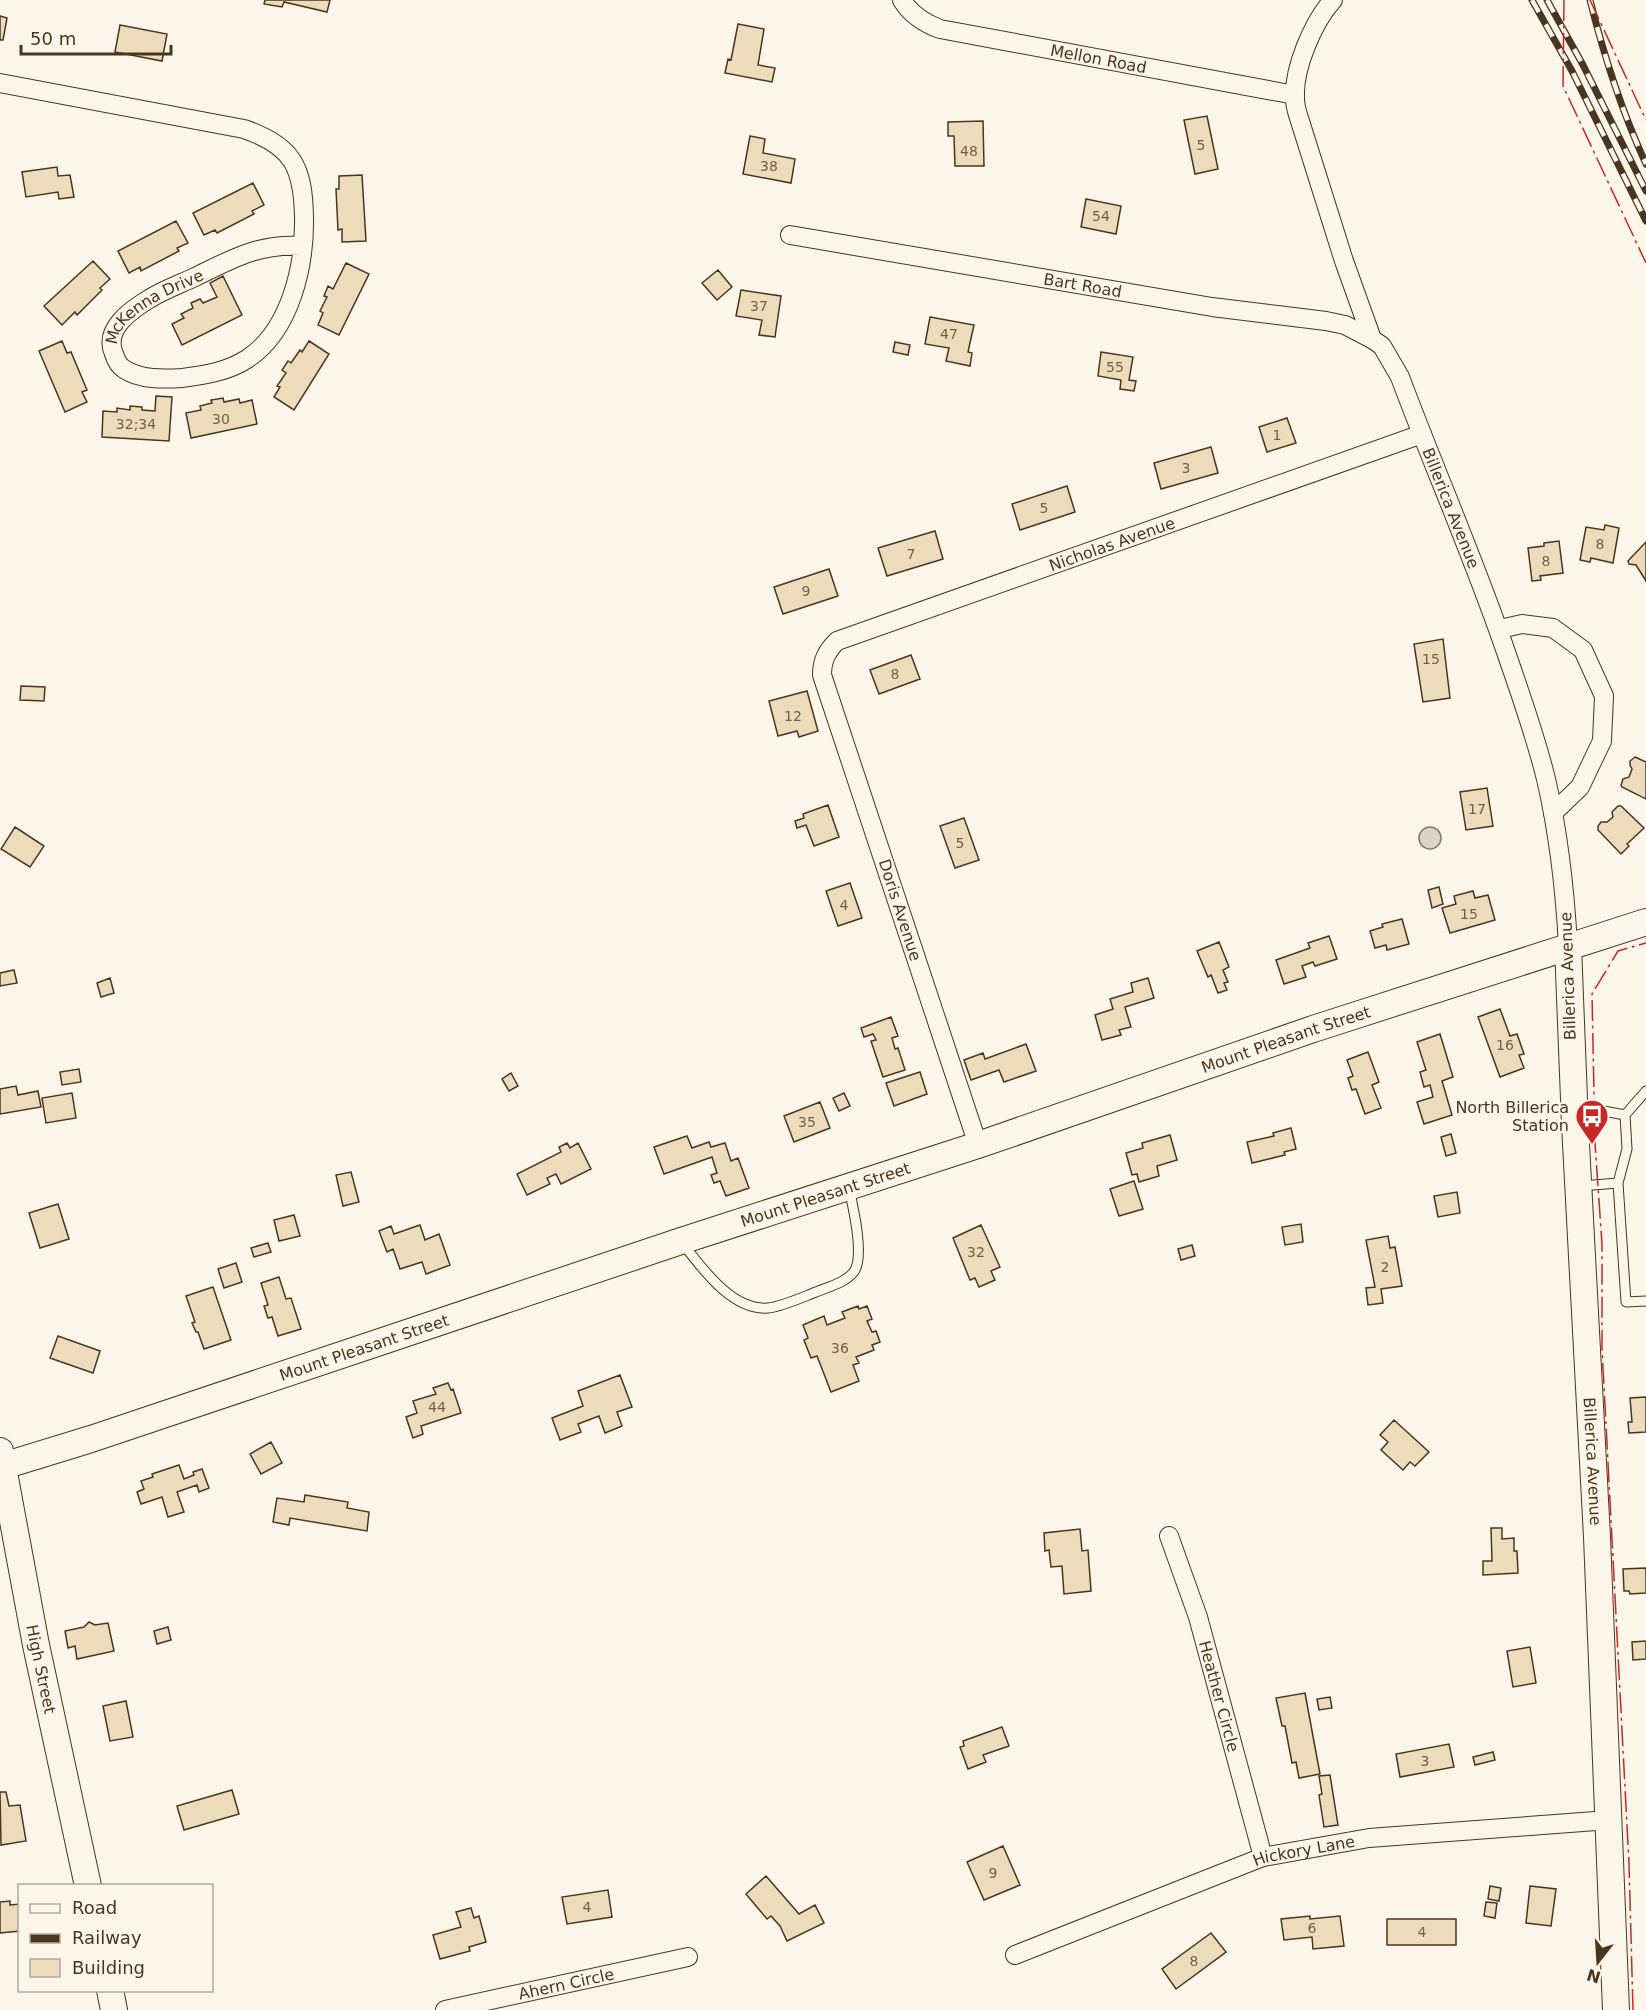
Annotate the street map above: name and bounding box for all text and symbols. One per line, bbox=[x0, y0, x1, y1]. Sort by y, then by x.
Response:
scale bar bbox=[21, 18, 171, 56]
text: 50 m bbox=[30, 28, 76, 49]
street label: Mellon Road bbox=[1049, 40, 1148, 77]
house number: 5 bbox=[1197, 137, 1205, 153]
house number: 48 bbox=[960, 143, 978, 159]
house number: 38 bbox=[760, 158, 778, 174]
house number: 54 bbox=[1092, 208, 1110, 224]
street label: McKenna Drive bbox=[101, 265, 206, 346]
street label: Bart Road bbox=[1042, 269, 1123, 301]
house number: 37 bbox=[750, 298, 768, 314]
house number: 47 bbox=[940, 326, 958, 342]
house number: 55 bbox=[1106, 359, 1124, 375]
house number: 30 bbox=[212, 411, 230, 427]
house number: 32;34 bbox=[116, 416, 156, 432]
house number: 1 bbox=[1273, 427, 1281, 443]
street label: Billerica Avenue bbox=[1419, 445, 1484, 571]
house number: 3 bbox=[1182, 460, 1190, 476]
house number: 5 bbox=[1040, 500, 1048, 516]
street label: Nicholas Avenue bbox=[1046, 513, 1177, 575]
house number: 8 bbox=[1596, 536, 1604, 552]
house number: 7 bbox=[907, 546, 915, 562]
house number: 8 bbox=[1542, 553, 1550, 569]
house number: 9 bbox=[802, 583, 810, 599]
house number: 15 bbox=[1422, 651, 1440, 667]
house number: 8 bbox=[891, 666, 899, 682]
house number: 12 bbox=[784, 708, 802, 724]
house number: 17 bbox=[1468, 801, 1486, 817]
house number: 5 bbox=[956, 835, 964, 851]
street label: Doris Avenue bbox=[875, 857, 925, 963]
house number: 4 bbox=[840, 897, 849, 913]
house number: 15 bbox=[1460, 906, 1478, 922]
street label: Billerica Avenue bbox=[1556, 912, 1580, 1040]
street label: Mount Pleasant Street bbox=[1199, 1002, 1373, 1076]
house number: 16 bbox=[1496, 1037, 1514, 1053]
place label: North Billerica Station bbox=[1455, 1098, 1569, 1135]
bus stop icon: North Billerica Station bbox=[1574, 1098, 1610, 1145]
house number: 35 bbox=[798, 1114, 816, 1130]
street label: Mount Pleasant Street bbox=[738, 1158, 913, 1231]
house number: 32 bbox=[967, 1244, 985, 1260]
house number: 2 bbox=[1381, 1259, 1389, 1275]
street label: Mount Pleasant Street bbox=[277, 1310, 451, 1385]
house number: 36 bbox=[831, 1340, 849, 1356]
street label: Billerica Avenue bbox=[1580, 1397, 1606, 1526]
house number: 44 bbox=[428, 1399, 446, 1415]
street label: High Street bbox=[23, 1623, 60, 1715]
street label: Heather Circle bbox=[1195, 1638, 1244, 1754]
house number: 3 bbox=[1421, 1753, 1429, 1769]
street label: Hickory Lane bbox=[1250, 1831, 1356, 1870]
house number: 9 bbox=[989, 1865, 997, 1881]
legend bbox=[18, 1884, 213, 1992]
text: Road bbox=[72, 1897, 117, 1918]
house number: 4 bbox=[583, 1899, 592, 1915]
house number: 6 bbox=[1308, 1920, 1317, 1936]
house number: 4 bbox=[1418, 1924, 1427, 1940]
text: Railway bbox=[72, 1927, 142, 1948]
north arrow bbox=[1568, 1932, 1628, 1992]
house number: 8 bbox=[1190, 1953, 1198, 1969]
text: Building bbox=[72, 1957, 145, 1978]
street label: Ahern Circle bbox=[517, 1964, 616, 2003]
text: N bbox=[1585, 1965, 1603, 1987]

